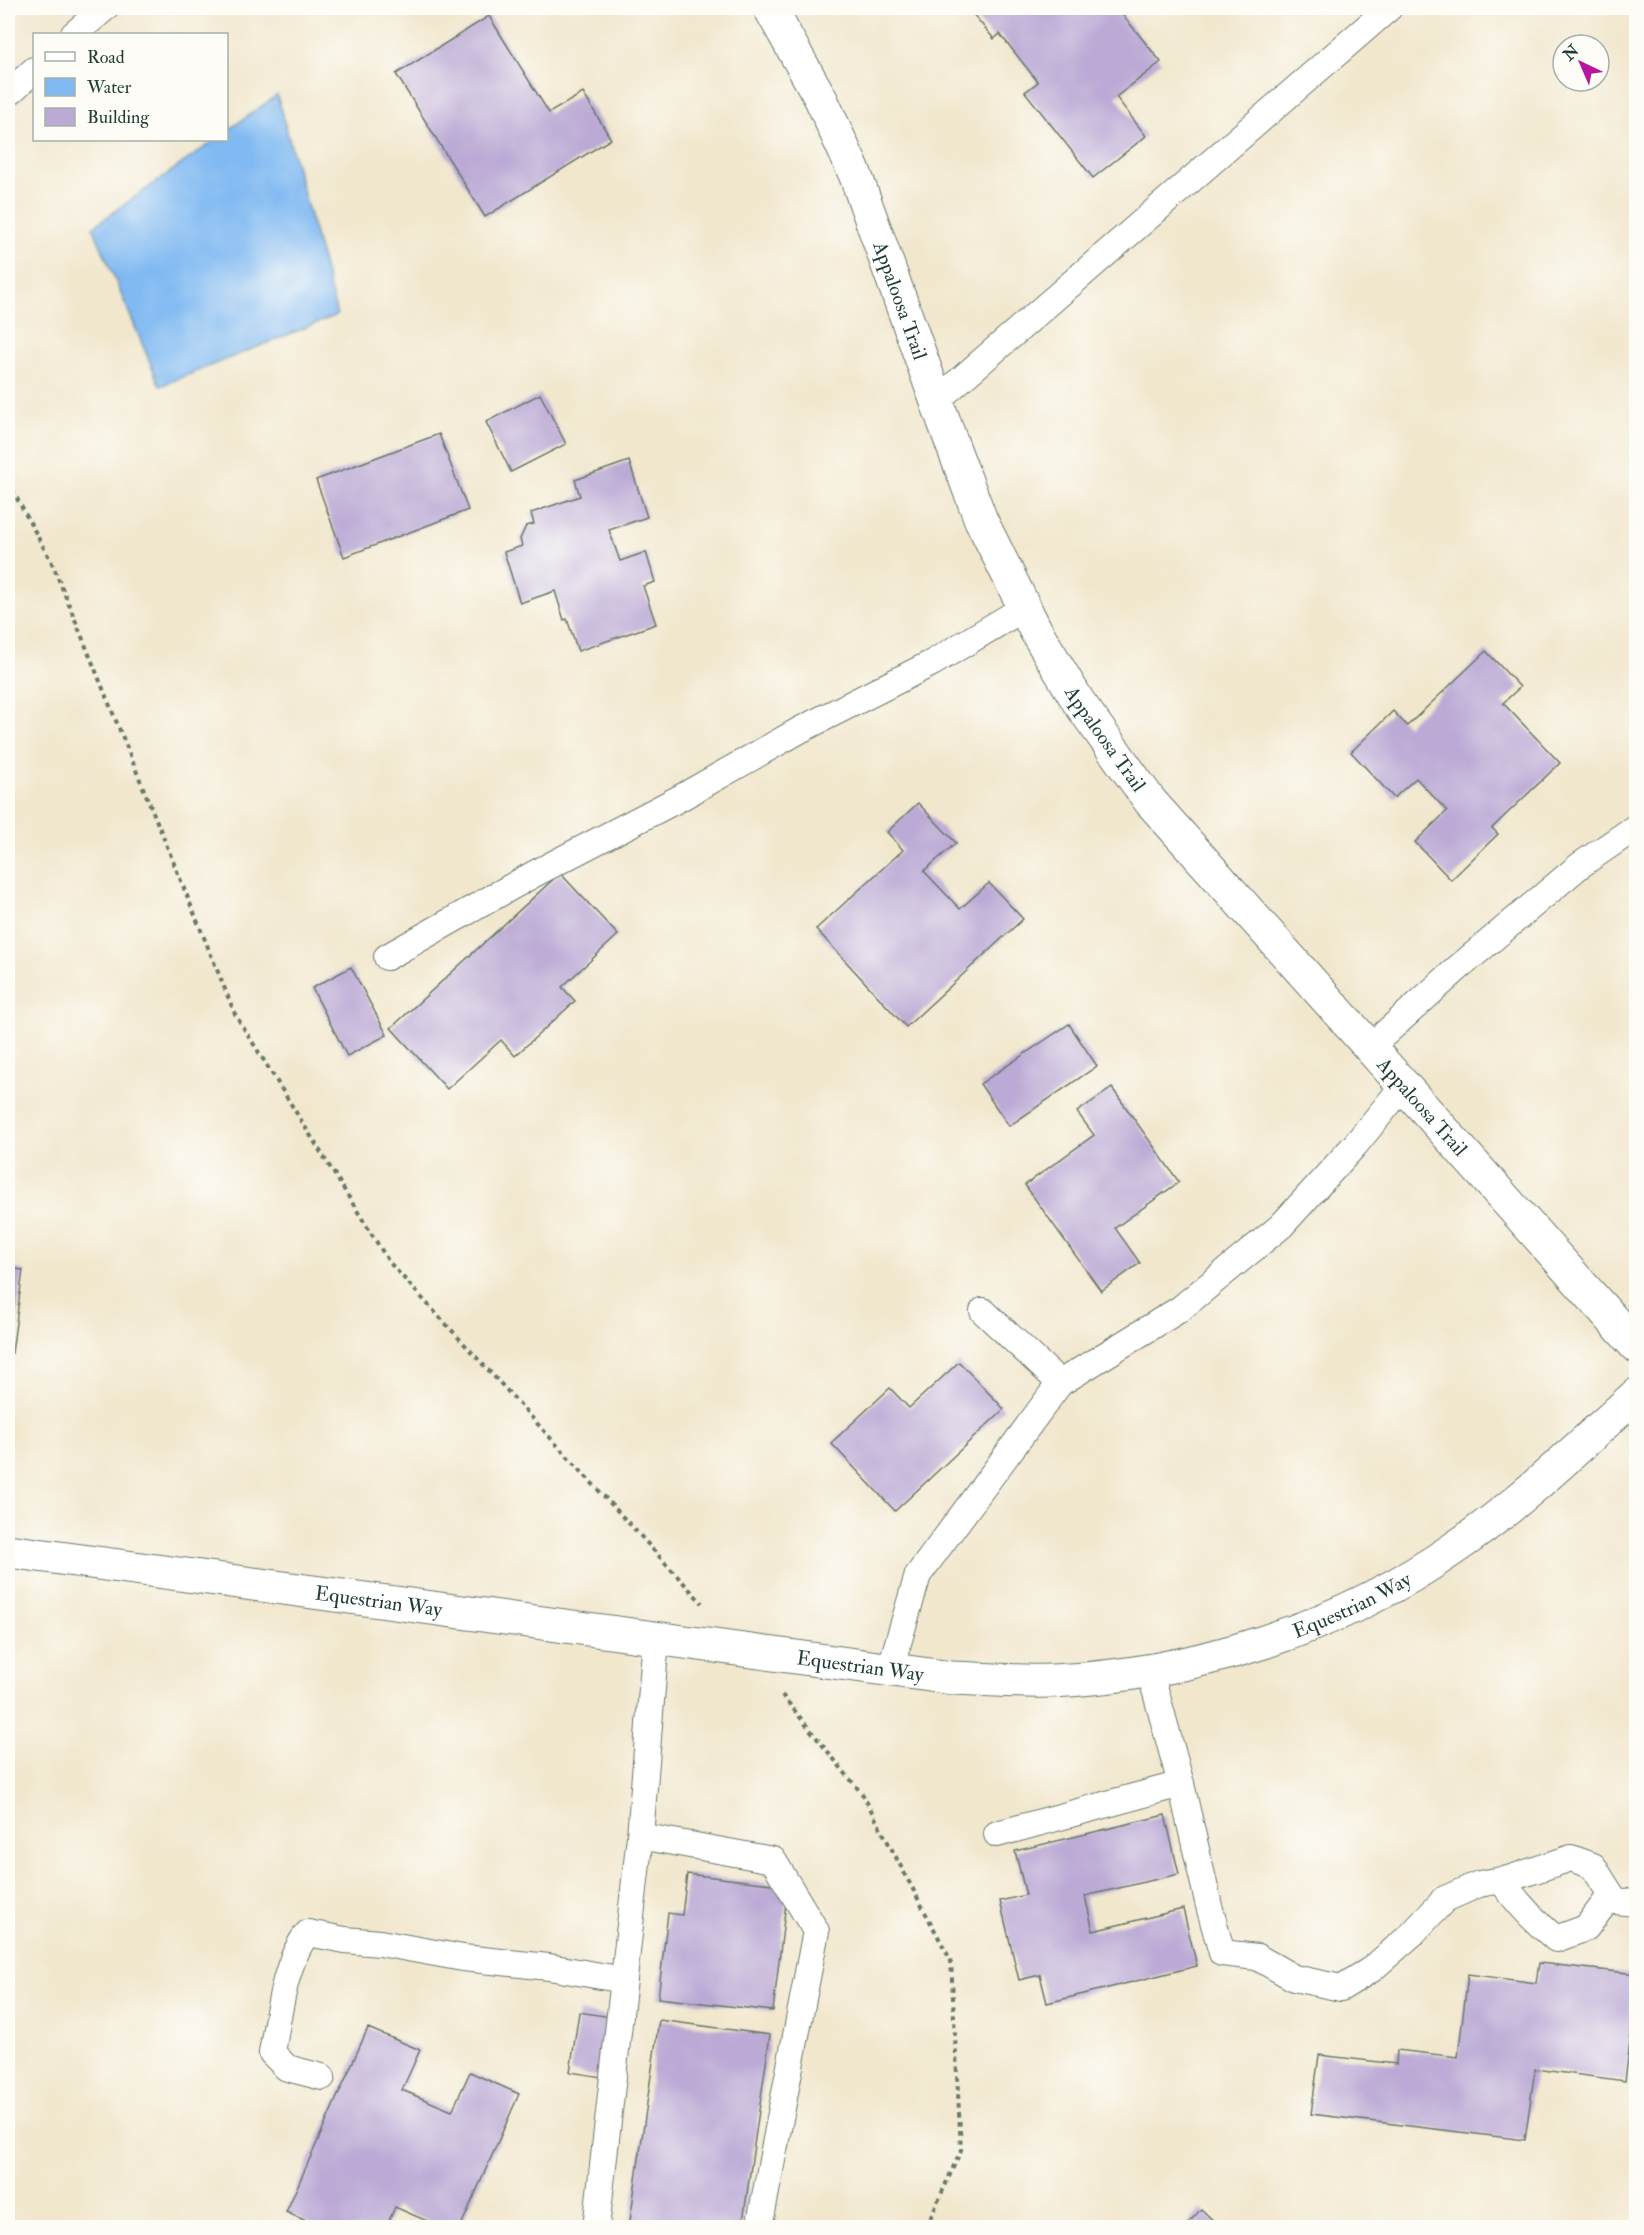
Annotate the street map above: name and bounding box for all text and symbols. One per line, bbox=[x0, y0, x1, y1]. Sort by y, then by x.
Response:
legend bbox=[33, 33, 228, 141]
north arrow bbox=[1551, 33, 1611, 93]
text: N bbox=[1558, 40, 1584, 66]
text: Road bbox=[87, 46, 125, 69]
text: Water bbox=[86, 76, 131, 99]
text: Building bbox=[87, 106, 150, 129]
street label: Appaloosa Trail bbox=[867, 237, 933, 363]
street label: Appaloosa Trail bbox=[1059, 681, 1151, 796]
street label: Appaloosa Trail bbox=[1371, 1051, 1473, 1161]
street label: Equestrian Way bbox=[1289, 1566, 1416, 1643]
street label: Equestrian Way bbox=[314, 1580, 445, 1622]
street label: Equestrian Way bbox=[795, 1645, 927, 1687]

